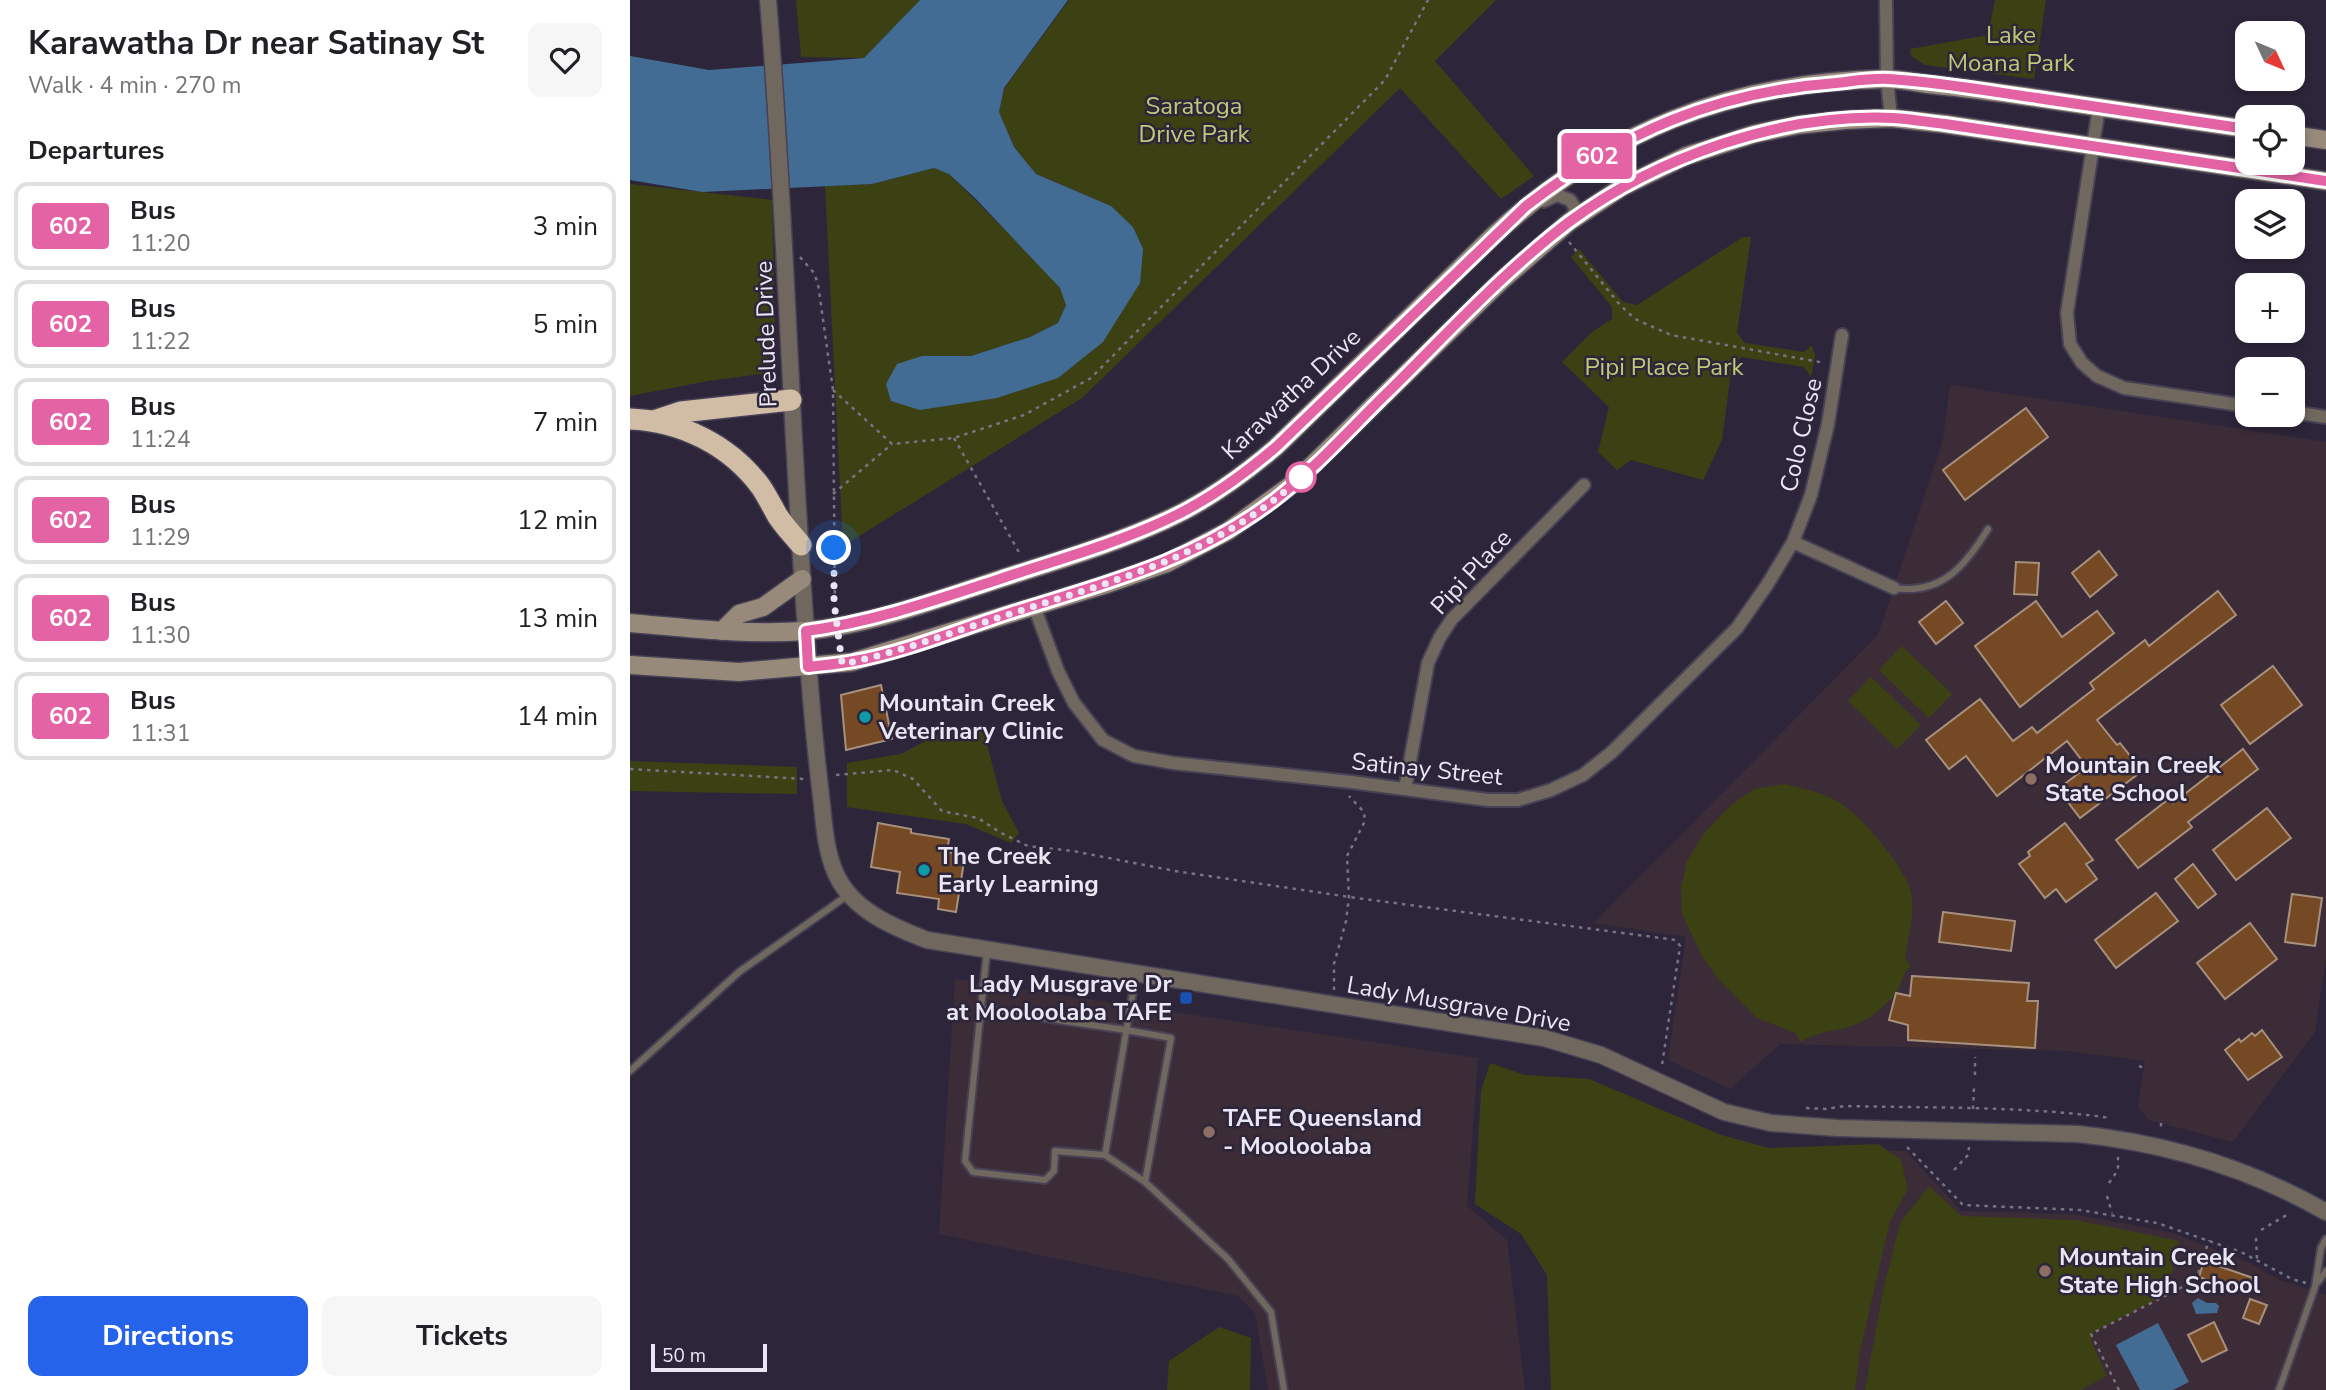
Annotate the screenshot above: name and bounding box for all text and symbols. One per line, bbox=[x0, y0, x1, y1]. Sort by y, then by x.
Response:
park label: Lake Moana Park bbox=[1947, 19, 2076, 79]
text: Karawatha Dr near Satinay St bbox=[28, 21, 484, 66]
north arrow bbox=[2235, 21, 2305, 91]
map controls bbox=[2235, 21, 2305, 427]
button: heart bbox=[528, 23, 602, 97]
text: Walk · 4 min · 270 m bbox=[28, 70, 241, 101]
park label: Saratoga Drive Park bbox=[1138, 90, 1251, 150]
button: locate bbox=[2235, 105, 2305, 175]
text: Departures bbox=[28, 133, 164, 168]
line badge: 602 bbox=[1557, 133, 1637, 179]
text: 602 bbox=[1575, 140, 1619, 172]
button: layers bbox=[2235, 189, 2305, 259]
text: Bus bbox=[130, 193, 176, 228]
text: 3 min bbox=[533, 209, 598, 244]
text: 602 bbox=[49, 210, 92, 242]
text: 11:20 bbox=[130, 228, 190, 259]
street label: Prelude Drive bbox=[747, 260, 785, 408]
button: + bbox=[2235, 273, 2305, 343]
text: Bus bbox=[130, 291, 176, 326]
text: 5 min bbox=[533, 307, 598, 342]
text: 602 bbox=[49, 308, 92, 340]
street label: Karawatha Drive bbox=[1215, 321, 1367, 467]
text: 11:22 bbox=[130, 326, 190, 357]
park label: Pipi Place Park bbox=[1584, 351, 1745, 383]
button: − bbox=[2235, 357, 2305, 427]
street label: Colo Close bbox=[1772, 375, 1830, 495]
text: Bus bbox=[130, 389, 176, 424]
text: 7 min bbox=[533, 405, 598, 440]
text: 602 bbox=[49, 406, 92, 438]
text: 11:24 bbox=[130, 424, 190, 455]
unlabelled marker bbox=[1286, 462, 1316, 492]
text: Bus bbox=[130, 487, 176, 522]
text: 12 min bbox=[517, 503, 598, 538]
text: 602 bbox=[49, 504, 92, 536]
text: 11:29 bbox=[130, 522, 190, 553]
street label: Pipi Place bbox=[1423, 523, 1519, 621]
your location bbox=[816, 530, 851, 565]
text: Bus bbox=[130, 585, 176, 620]
text: 13 min bbox=[517, 601, 598, 636]
text: 602 bbox=[49, 602, 92, 634]
text: 11:30 bbox=[130, 620, 190, 651]
text: Bus bbox=[130, 683, 176, 718]
place label: Mountain Creek Veterinary Clinic bbox=[878, 687, 1064, 747]
text: 14 min bbox=[517, 699, 598, 734]
text: 602 bbox=[49, 700, 92, 732]
marker: Mountain Creek Veterinary Clinic bbox=[857, 709, 873, 725]
text: 11:31 bbox=[130, 718, 190, 749]
street label: Satinay Street bbox=[1350, 745, 1505, 793]
place label: Mountain Creek State School bbox=[2045, 749, 2222, 809]
marker: Mountain Creek State School bbox=[2023, 771, 2039, 787]
place label: The Creek Early Learning bbox=[938, 840, 1099, 900]
marker: The Creek Early Learning bbox=[916, 862, 932, 878]
place label: Lady Musgrave Dr at Mooloolaba TAFE bbox=[946, 968, 1173, 1028]
street label: Lady Musgrave Drive bbox=[1344, 969, 1574, 1039]
marker: Lady Musgrave Dr at Mooloolaba TAFE bbox=[1178, 990, 1194, 1006]
place label: TAFE Queensland - Mooloolaba bbox=[1223, 1102, 1422, 1162]
marker: TAFE Queensland - Mooloolaba bbox=[1201, 1124, 1217, 1140]
place label: Mountain Creek State High School bbox=[2059, 1241, 2261, 1301]
marker: Mountain Creek State High School bbox=[2037, 1263, 2053, 1279]
button: Directions bbox=[28, 1296, 308, 1376]
button: Tickets bbox=[322, 1296, 602, 1376]
scale bar bbox=[651, 1341, 766, 1373]
text: 50 m bbox=[662, 1343, 706, 1369]

